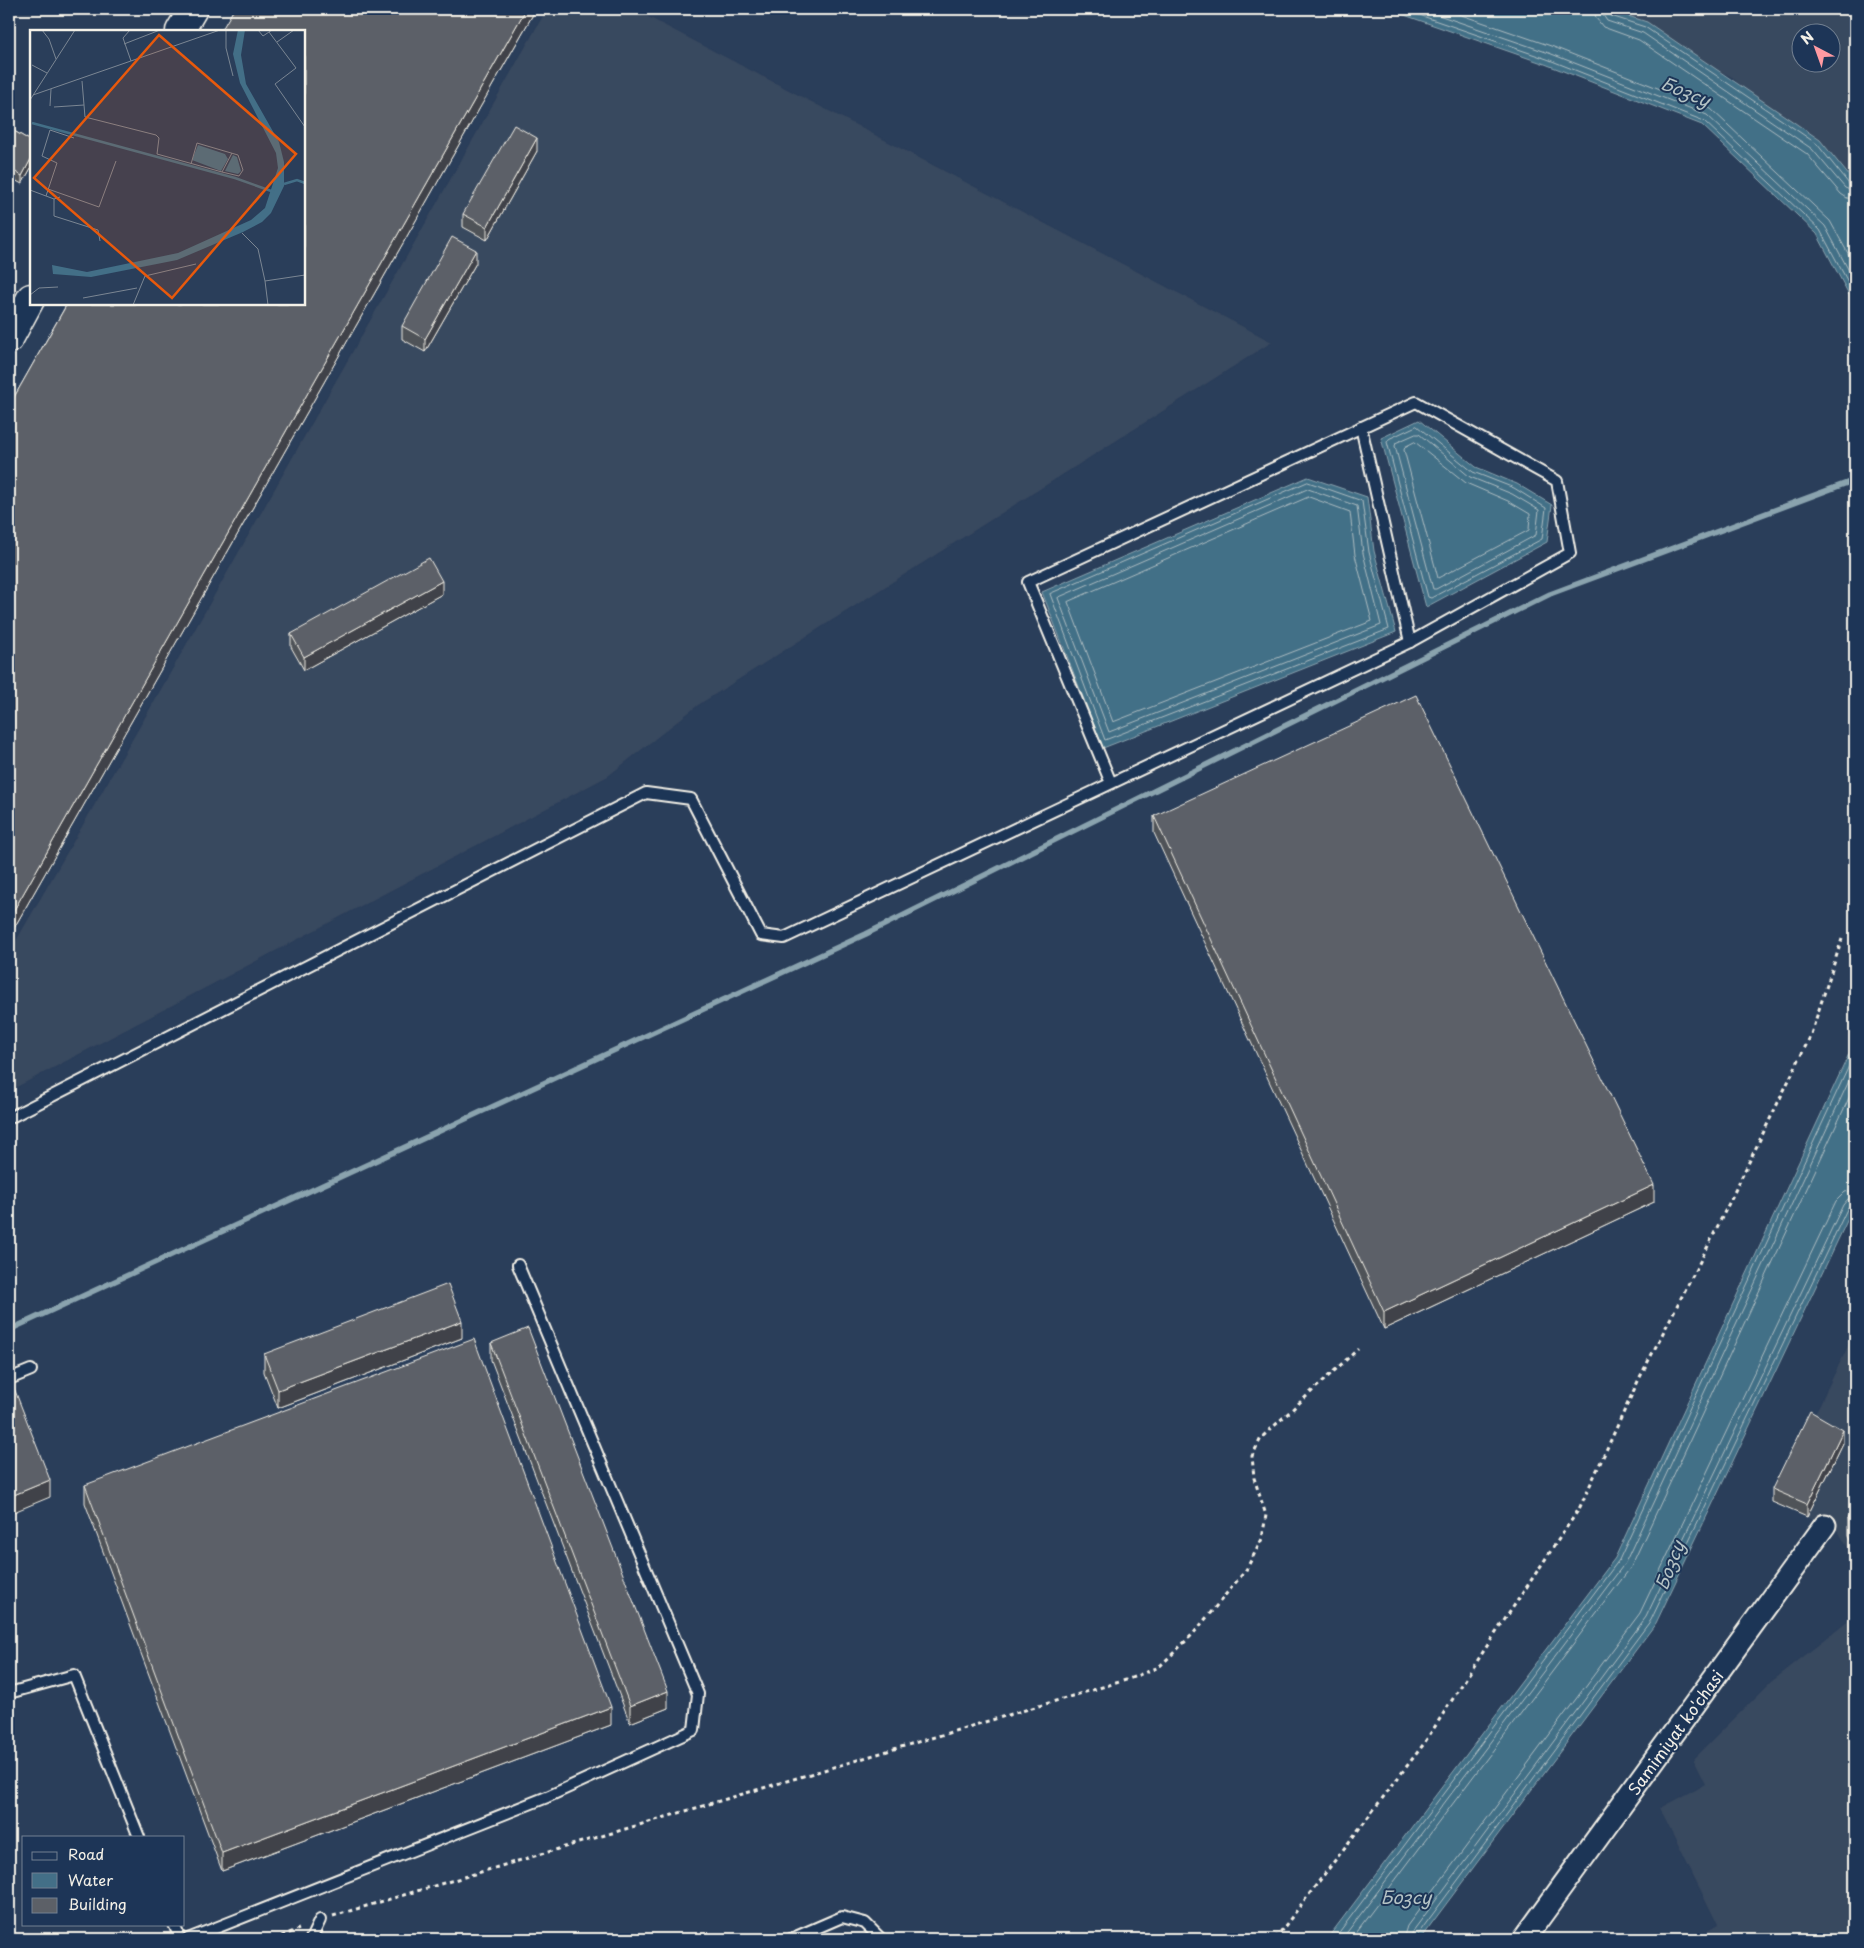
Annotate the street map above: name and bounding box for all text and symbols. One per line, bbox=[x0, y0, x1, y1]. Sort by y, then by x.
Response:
north arrow bbox=[1792, 22, 1842, 72]
text: N bbox=[1796, 26, 1818, 49]
inset map bbox=[30, 30, 305, 305]
water label: Бозсу bbox=[1657, 69, 1716, 114]
water label: Бозсу bbox=[1647, 1535, 1691, 1594]
street label: Samimiyat ko'chasi bbox=[1621, 1665, 1729, 1799]
legend bbox=[22, 1836, 185, 1926]
text: Road bbox=[68, 1842, 104, 1865]
text: Water bbox=[68, 1868, 113, 1891]
water label: Бозсу bbox=[1381, 1883, 1433, 1910]
text: Building bbox=[68, 1892, 127, 1915]

